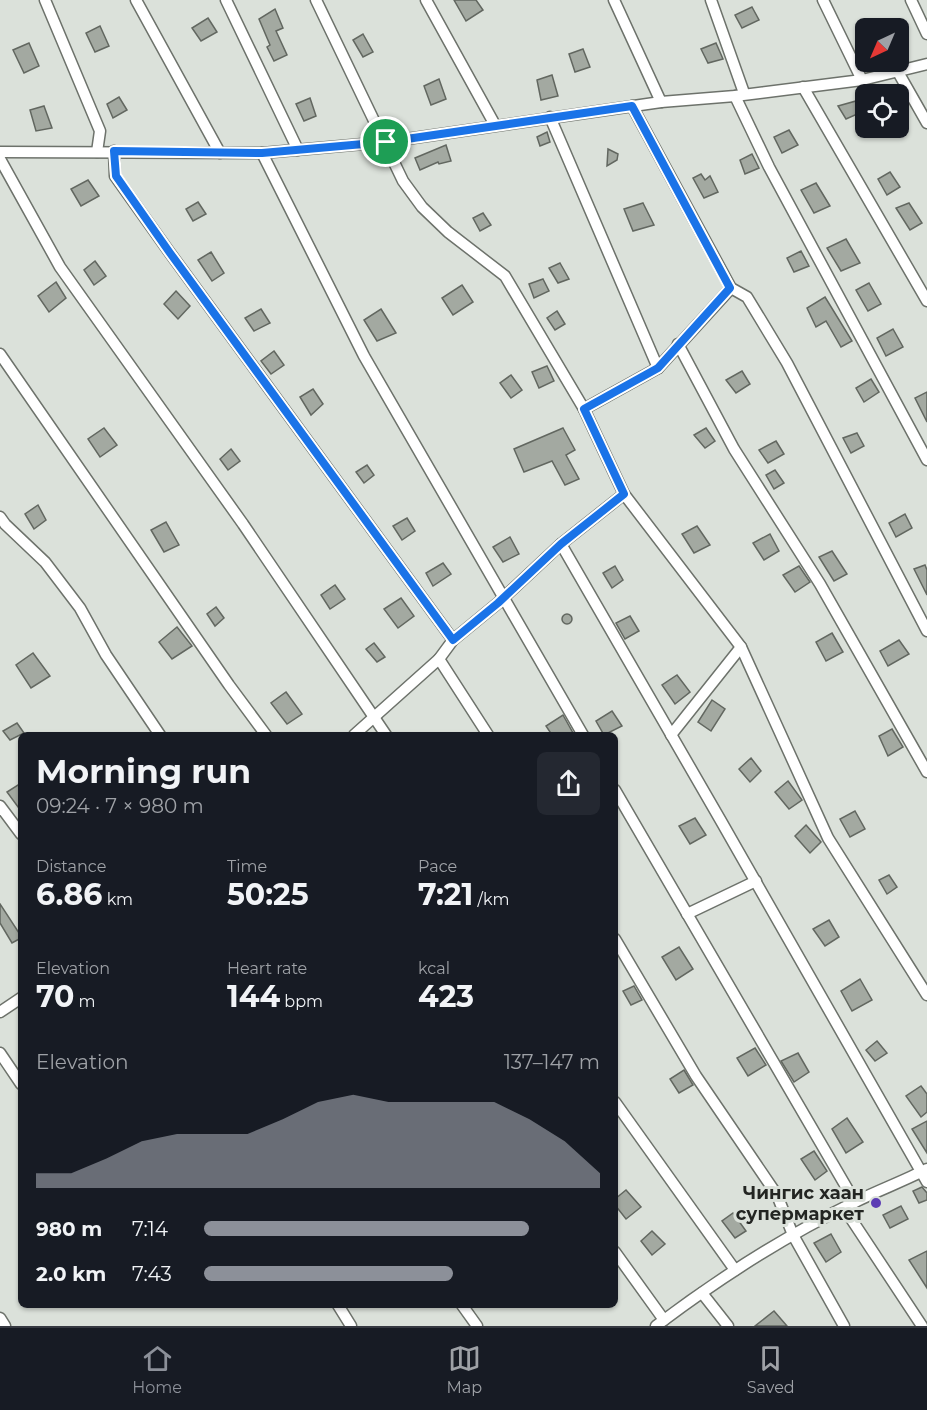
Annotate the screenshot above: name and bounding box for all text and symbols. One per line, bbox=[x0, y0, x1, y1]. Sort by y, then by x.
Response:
north arrow bbox=[855, 18, 909, 72]
map controls bbox=[855, 18, 909, 138]
button: locate bbox=[855, 84, 909, 138]
pin bbox=[360, 116, 411, 167]
icon: arrive bbox=[369, 125, 402, 158]
text: Morning run bbox=[36, 751, 251, 791]
button: share bbox=[537, 752, 600, 815]
text: 09:24 · 7 × 980 m bbox=[36, 794, 204, 818]
text: Distance bbox=[36, 857, 106, 876]
text: Time bbox=[227, 857, 267, 876]
text: Pace bbox=[418, 857, 457, 876]
text: 6.86 bbox=[36, 876, 102, 913]
text: 50:25 bbox=[227, 876, 309, 913]
text: 7:21 bbox=[418, 876, 473, 913]
text: km bbox=[102, 890, 133, 909]
text: /km bbox=[473, 890, 509, 909]
text: Elevation bbox=[36, 959, 110, 978]
text: Heart rate bbox=[227, 959, 307, 978]
text: kcal bbox=[418, 959, 450, 978]
text: 70 bbox=[36, 978, 74, 1015]
text: 144 bbox=[227, 978, 280, 1015]
text: 423 bbox=[418, 978, 474, 1015]
text: m bbox=[74, 992, 96, 1011]
text: bpm bbox=[280, 992, 323, 1011]
text: Elevation bbox=[36, 1050, 128, 1074]
text: 137–147 m bbox=[504, 1050, 600, 1074]
place label: Чингис хаан супермаркет bbox=[736, 1182, 864, 1225]
marker: Чингис хаан супермаркет bbox=[869, 1196, 883, 1210]
text: 980 m bbox=[36, 1217, 102, 1241]
text: 7:14 bbox=[132, 1217, 168, 1241]
text: 2.0 km bbox=[36, 1262, 106, 1286]
text: 7:43 bbox=[132, 1262, 172, 1286]
tab: Home bbox=[132, 1342, 182, 1397]
tab: Map bbox=[447, 1342, 482, 1397]
tab: Saved bbox=[747, 1342, 795, 1397]

